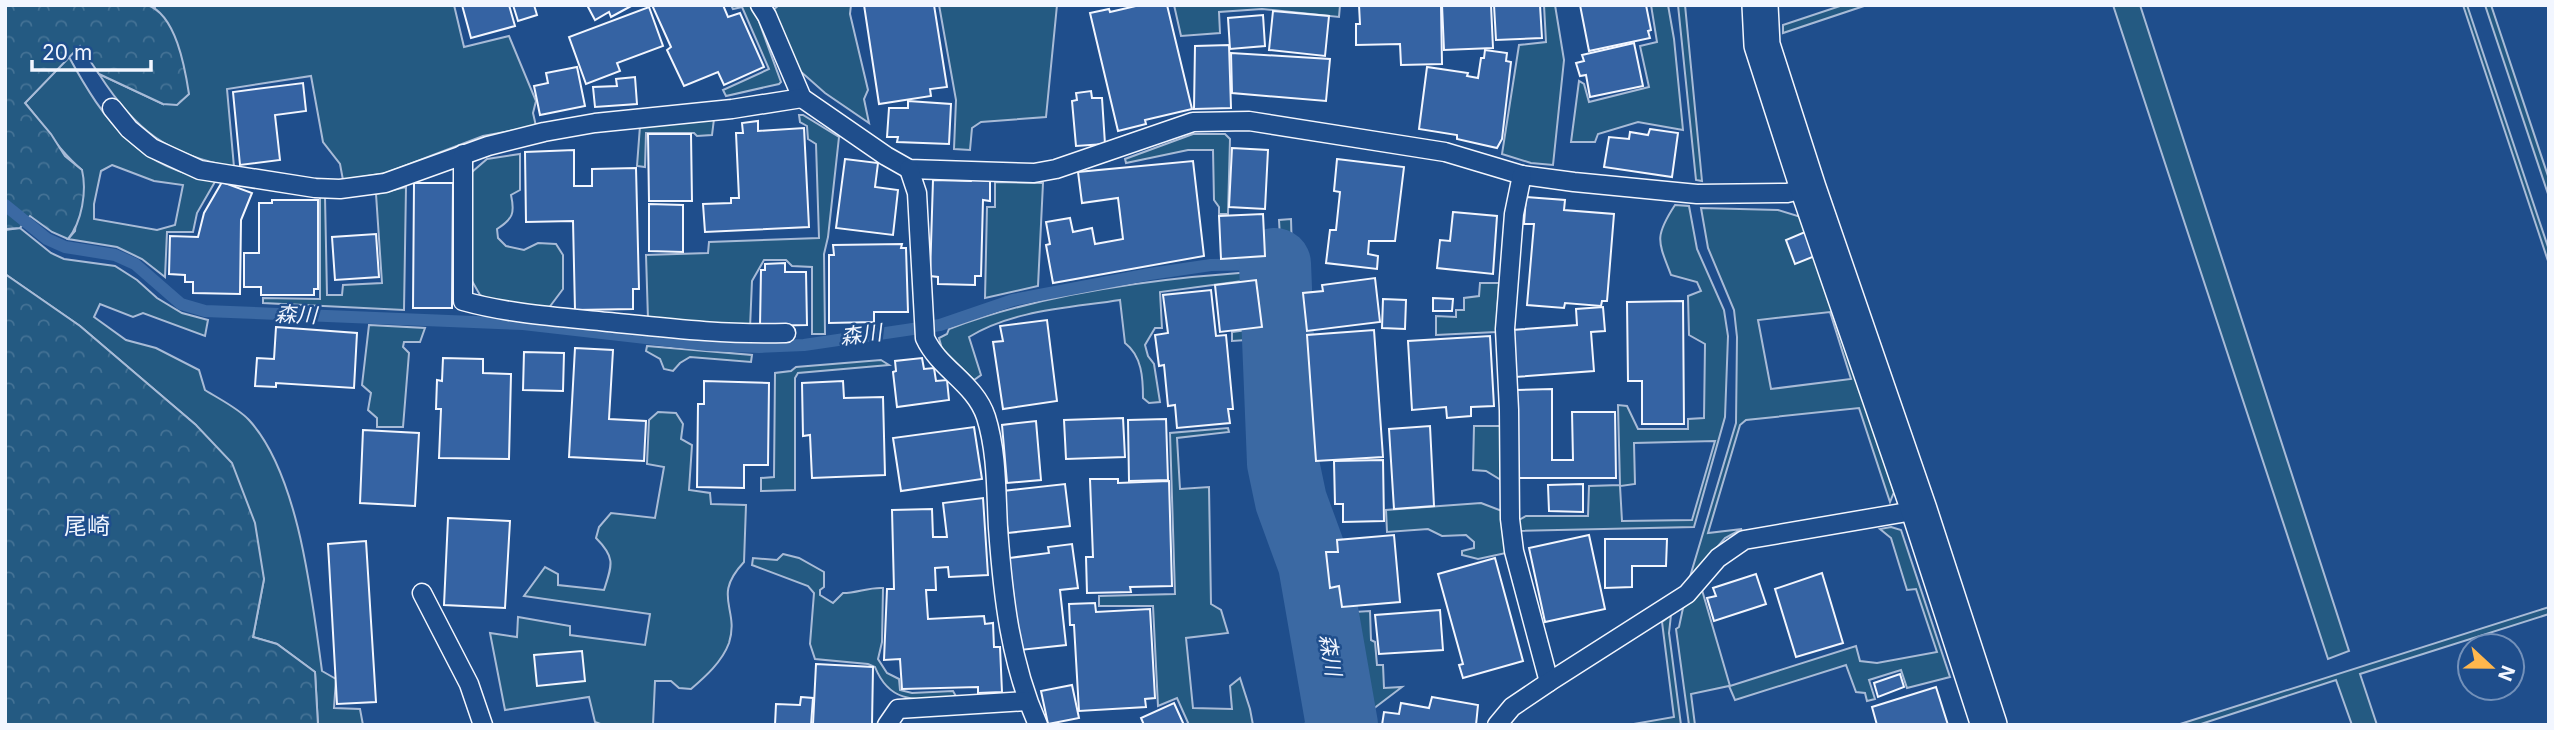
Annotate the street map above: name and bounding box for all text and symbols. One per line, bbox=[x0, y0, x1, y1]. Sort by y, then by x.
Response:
scale bar bbox=[32, 28, 150, 72]
text: 20 m bbox=[42, 40, 92, 65]
water label: 森川 bbox=[275, 301, 319, 328]
water label: 森川 bbox=[839, 319, 885, 349]
district label: 尾崎 bbox=[64, 512, 110, 540]
water label: 森川 bbox=[1315, 632, 1347, 680]
north arrow bbox=[2456, 632, 2526, 702]
text: N bbox=[2493, 662, 2520, 684]

